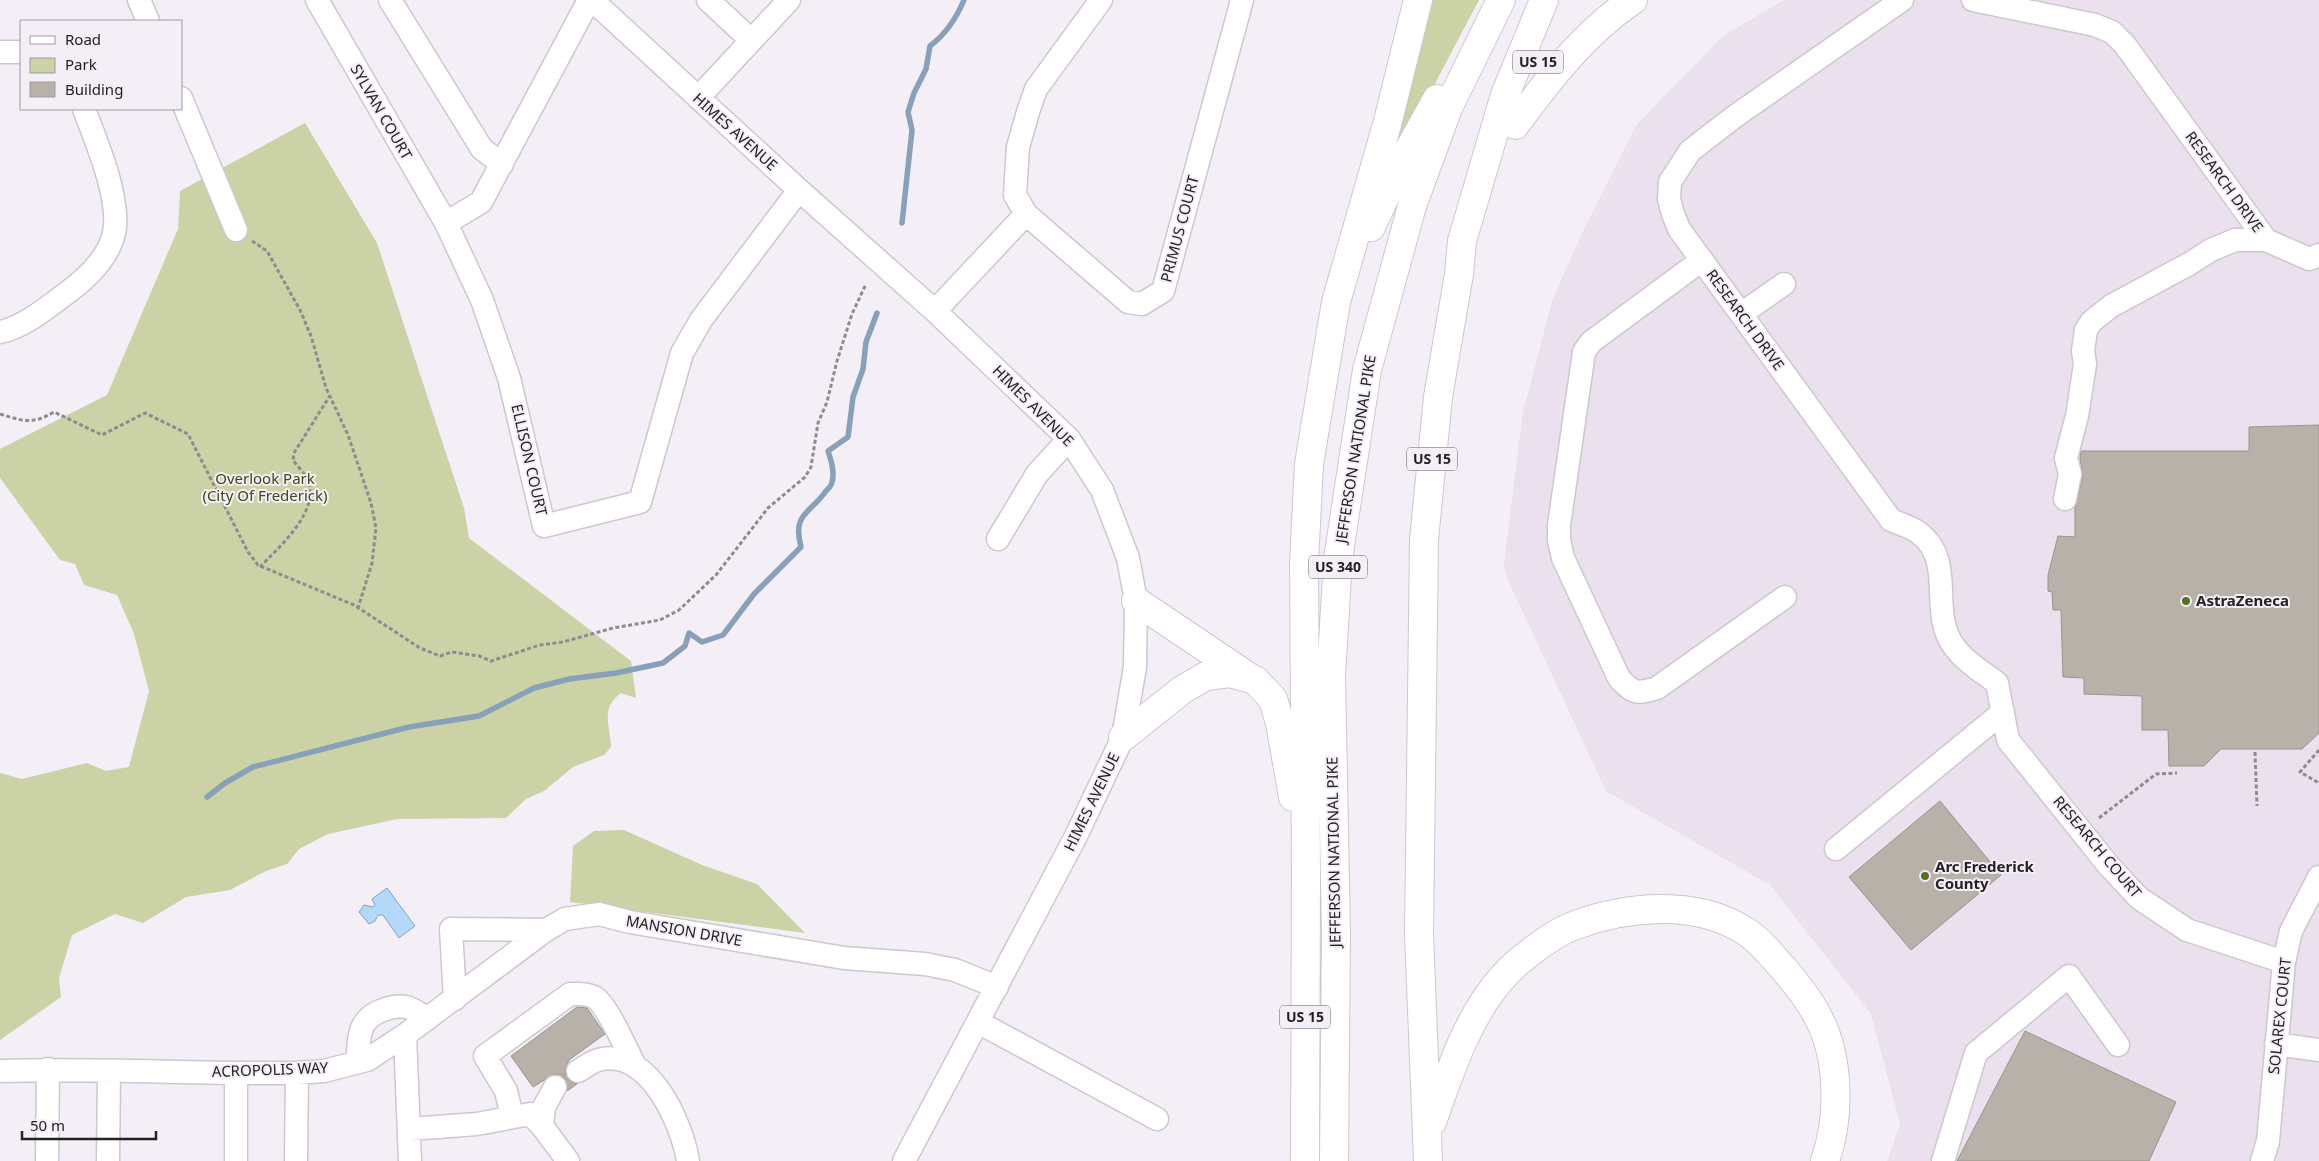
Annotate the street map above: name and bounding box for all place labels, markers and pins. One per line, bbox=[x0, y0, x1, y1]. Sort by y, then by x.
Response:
place label: AstraZeneca bbox=[2196, 590, 2289, 610]
marker: AstraZeneca bbox=[2180, 595, 2192, 607]
place label: Arc Frederick County bbox=[1935, 856, 2034, 893]
marker: Arc Frederick County bbox=[1919, 870, 1931, 882]

